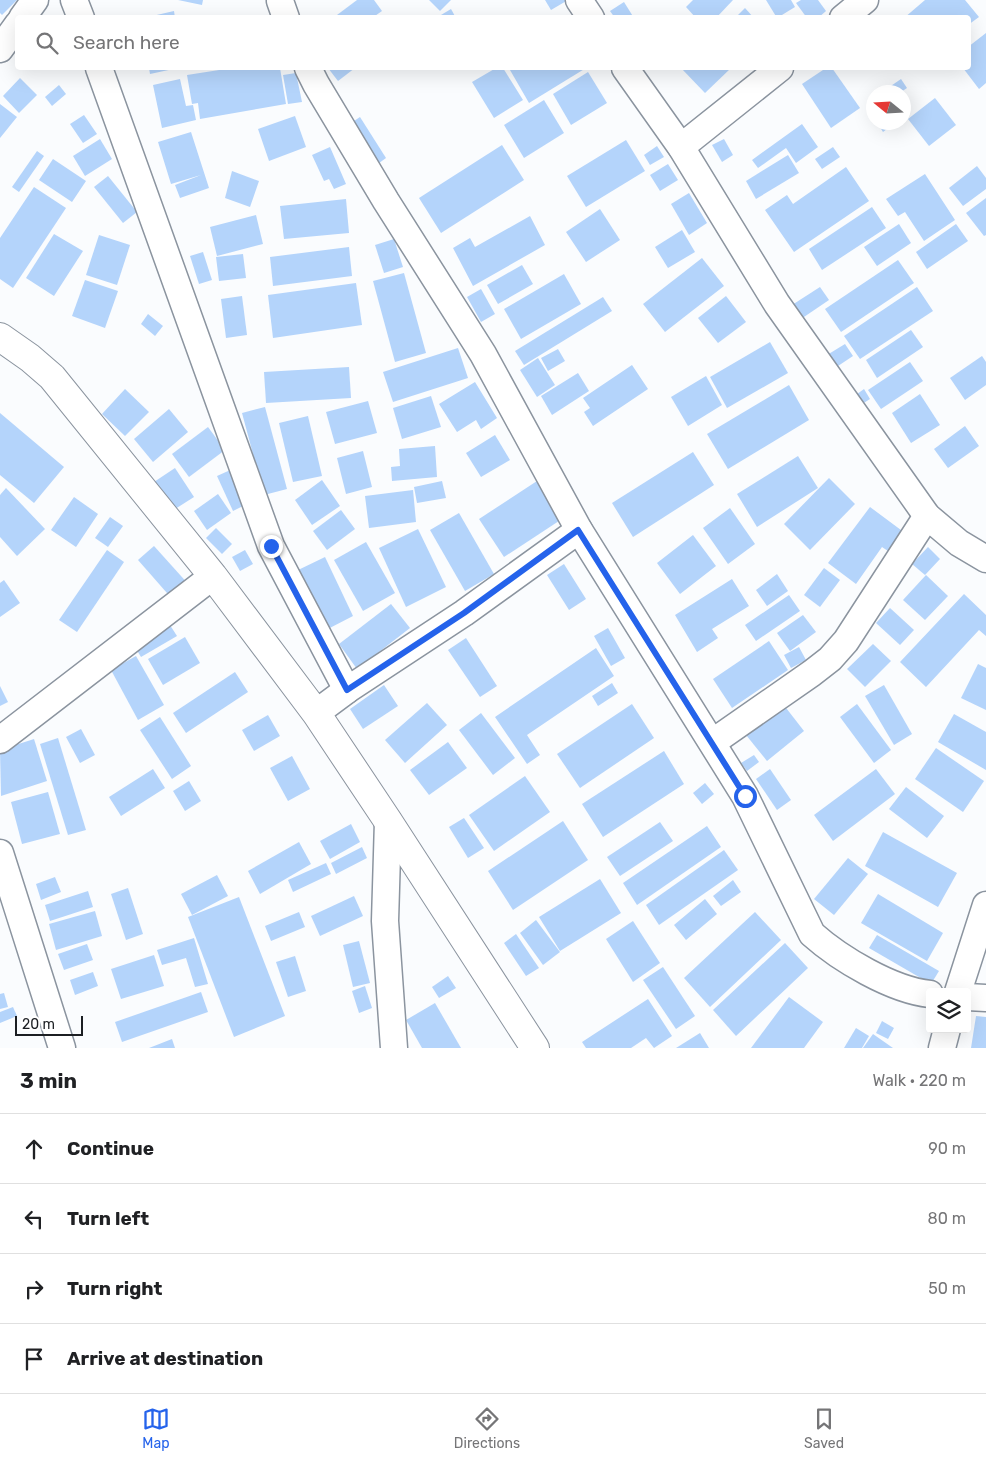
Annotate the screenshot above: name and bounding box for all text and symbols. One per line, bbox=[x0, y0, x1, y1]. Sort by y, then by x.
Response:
search box bbox=[15, 15, 971, 70]
icon: search bbox=[33, 29, 61, 57]
text: Search here bbox=[73, 31, 180, 54]
north arrow bbox=[866, 85, 911, 130]
route end bbox=[260, 535, 283, 558]
route start bbox=[734, 785, 757, 808]
map controls bbox=[926, 988, 971, 1033]
button: layers bbox=[926, 988, 971, 1033]
scale bar bbox=[15, 1013, 82, 1036]
text: 20 m bbox=[22, 1016, 55, 1033]
text: 3 min bbox=[20, 1068, 77, 1093]
text: Walk · 220 m bbox=[873, 1071, 966, 1090]
icon: ahead bbox=[20, 1135, 48, 1163]
text: Continue bbox=[67, 1137, 154, 1160]
text: 90 m bbox=[928, 1139, 966, 1158]
icon: left bbox=[20, 1205, 48, 1233]
text: Turn left bbox=[67, 1207, 149, 1230]
text: 80 m bbox=[928, 1209, 966, 1228]
icon: right bbox=[20, 1275, 48, 1303]
text: Turn right bbox=[67, 1277, 162, 1300]
text: 50 m bbox=[928, 1279, 966, 1298]
icon: arrive bbox=[20, 1345, 48, 1373]
text: Arrive at destination bbox=[67, 1347, 263, 1370]
tab: Map bbox=[142, 1405, 170, 1452]
tab: Directions bbox=[454, 1405, 520, 1452]
tab: Saved bbox=[804, 1405, 844, 1452]

